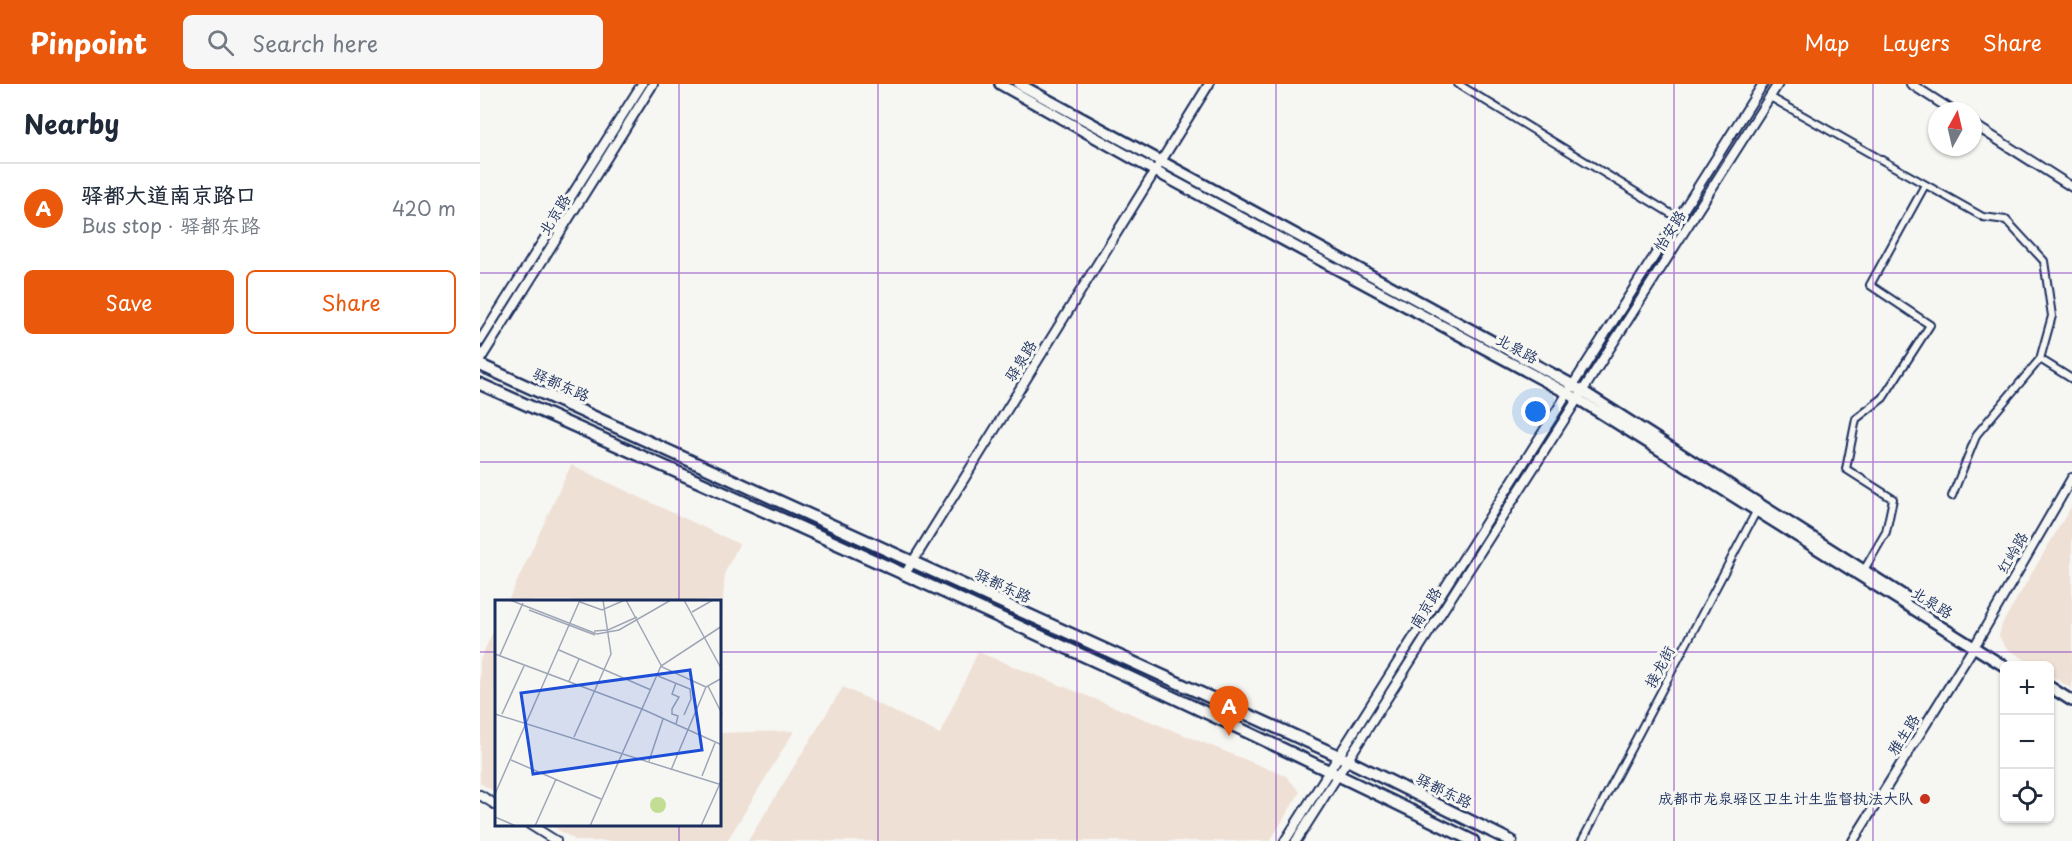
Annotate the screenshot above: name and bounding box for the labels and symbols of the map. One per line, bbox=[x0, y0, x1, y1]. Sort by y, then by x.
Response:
north arrow bbox=[1928, 102, 1982, 156]
street label: 北京路 bbox=[532, 189, 575, 239]
street label: 怡安路 bbox=[1647, 205, 1690, 255]
street label: 北泉路 bbox=[1492, 327, 1543, 368]
street label: 驿泉路 bbox=[998, 335, 1041, 385]
street label: 驿都东路 bbox=[530, 361, 594, 406]
your location bbox=[1521, 397, 1550, 426]
street label: 红岭路 bbox=[1990, 527, 2033, 577]
street label: 驿都东路 bbox=[972, 562, 1036, 608]
street label: 北泉路 bbox=[1908, 580, 1958, 623]
street label: 南京路 bbox=[1403, 582, 1446, 632]
inset map bbox=[495, 600, 722, 826]
street label: 接龙街 bbox=[1638, 641, 1679, 692]
pin: A bbox=[1210, 686, 1248, 736]
street label: 雅生路 bbox=[1881, 709, 1924, 759]
street label: 驿都东路 bbox=[1413, 766, 1477, 813]
place label: 成都市龙泉驿区卫生计生监督执法大队 bbox=[1658, 786, 1913, 809]
marker: 成都市龙泉驿区卫生计生监督执法大队 bbox=[1918, 792, 1932, 806]

